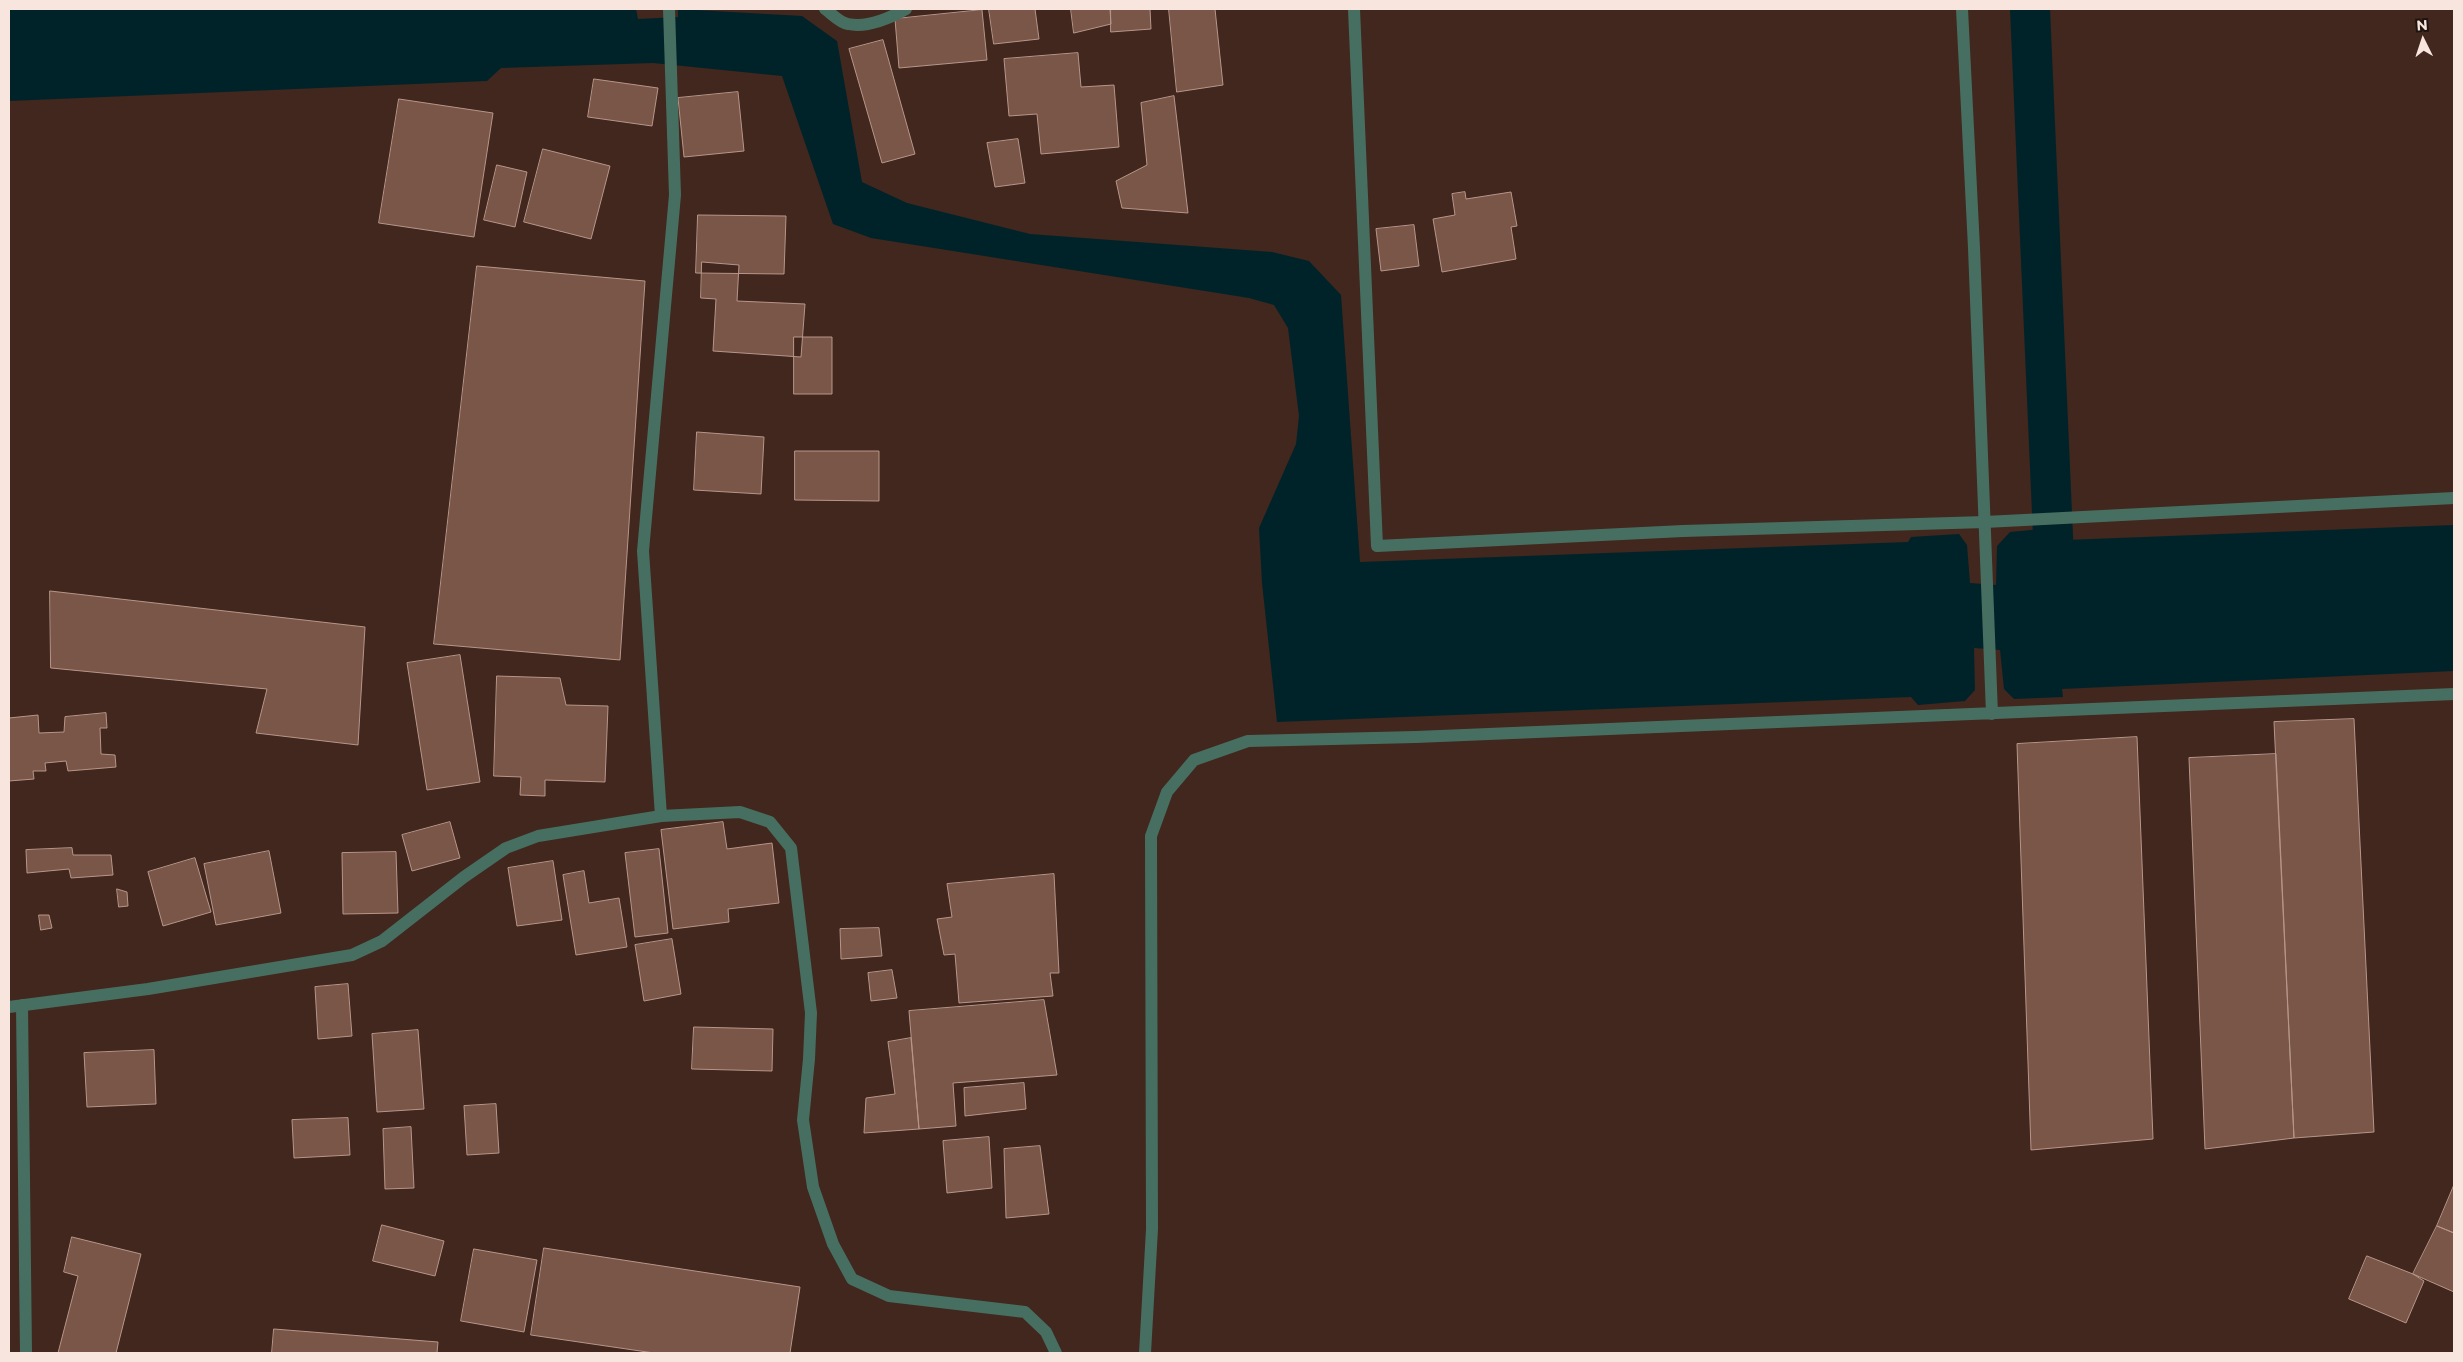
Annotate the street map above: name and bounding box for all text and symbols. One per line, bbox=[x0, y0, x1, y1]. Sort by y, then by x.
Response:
north arrow bbox=[2398, 15, 2448, 65]
text: N bbox=[2416, 16, 2428, 34]

